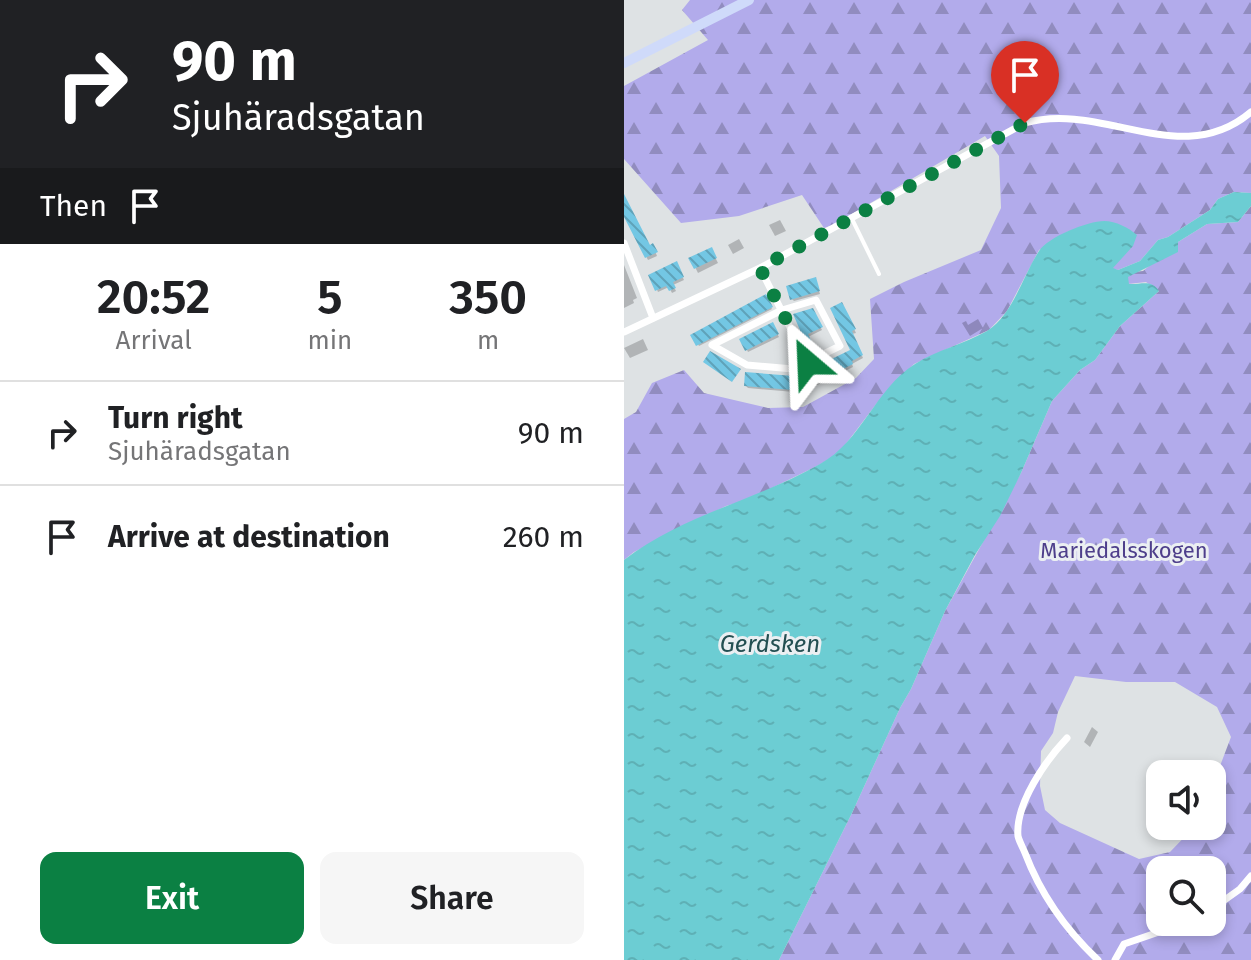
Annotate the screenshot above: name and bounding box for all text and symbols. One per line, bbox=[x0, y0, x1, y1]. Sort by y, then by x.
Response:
text: 90 m bbox=[172, 28, 297, 95]
icon: right bbox=[40, 32, 144, 136]
pin bbox=[991, 41, 1059, 123]
icon: arrive bbox=[1003, 53, 1047, 97]
text: Sjuhäradsgatan bbox=[172, 96, 425, 140]
icon: arrive bbox=[123, 184, 167, 228]
text: Then bbox=[40, 188, 107, 224]
text: 20:52 bbox=[97, 268, 210, 326]
text: 5 bbox=[317, 268, 342, 326]
text: 350 bbox=[449, 268, 527, 326]
position arrow bbox=[766, 321, 850, 405]
text: Arrival bbox=[116, 325, 192, 356]
text: min bbox=[307, 325, 352, 356]
text: m bbox=[477, 325, 499, 356]
text: Turn right bbox=[108, 400, 243, 436]
icon: right bbox=[40, 411, 84, 455]
text: 90 m bbox=[518, 415, 584, 451]
text: Sjuhäradsgatan bbox=[108, 436, 291, 467]
icon: arrive bbox=[40, 515, 84, 559]
text: Arrive at destination bbox=[108, 519, 390, 555]
text: 260 m bbox=[503, 519, 584, 555]
park label: Mariedalsskogen bbox=[1040, 537, 1208, 564]
water label: Gerdsken bbox=[720, 630, 820, 658]
map controls bbox=[1146, 760, 1226, 936]
button: sound bbox=[1146, 760, 1226, 840]
button: Exit bbox=[40, 852, 304, 944]
button: Share bbox=[320, 852, 584, 944]
button: search bbox=[1146, 856, 1226, 936]

